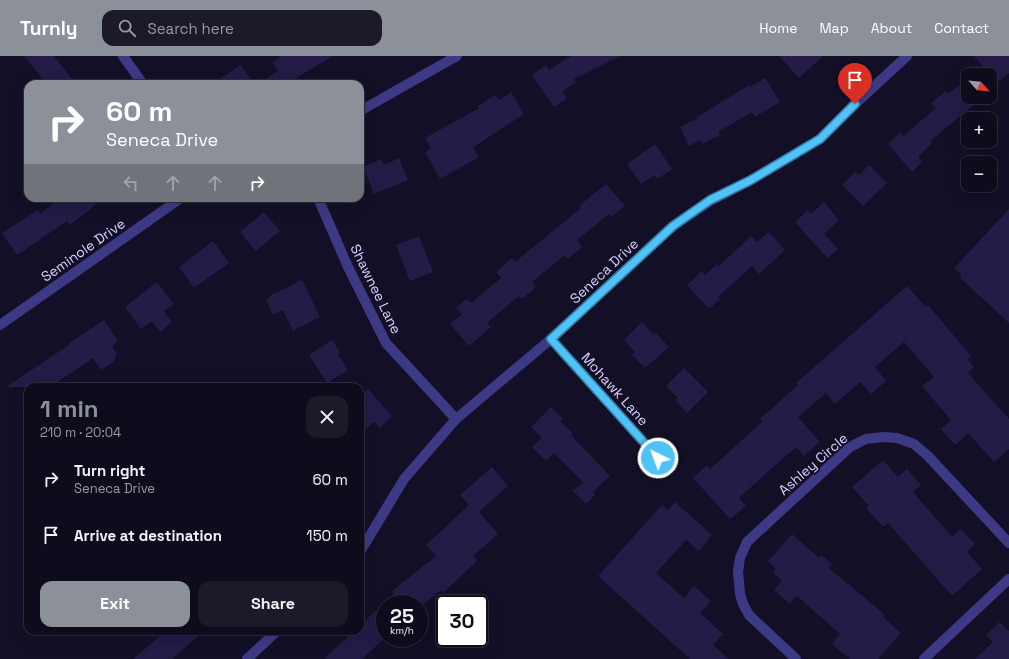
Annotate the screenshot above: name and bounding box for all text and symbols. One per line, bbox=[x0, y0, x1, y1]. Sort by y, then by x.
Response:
search box bbox=[102, 10, 382, 46]
text: Turnly bbox=[20, 16, 78, 41]
icon: search bbox=[116, 17, 138, 39]
text: Search here bbox=[148, 19, 234, 38]
text: Home bbox=[759, 19, 797, 37]
text: Map bbox=[819, 19, 849, 37]
text: About bbox=[871, 19, 912, 37]
text: Contact bbox=[934, 19, 989, 37]
pin bbox=[838, 63, 872, 104]
north arrow bbox=[961, 68, 997, 104]
map controls bbox=[961, 68, 997, 192]
icon: arrive bbox=[844, 69, 866, 91]
text: 60 m bbox=[106, 93, 172, 129]
icon: right bbox=[40, 96, 92, 148]
button: + bbox=[961, 112, 997, 148]
text: Seneca Drive bbox=[106, 128, 218, 151]
button: − bbox=[961, 156, 997, 192]
icon: left bbox=[120, 172, 142, 194]
icon: ahead bbox=[162, 172, 184, 194]
icon: ahead bbox=[204, 172, 226, 194]
icon: right bbox=[246, 172, 268, 194]
street label: Seminole Drive bbox=[38, 214, 128, 286]
street label: Seneca Drive bbox=[566, 235, 642, 307]
street label: Shawnee Lane bbox=[347, 241, 405, 337]
street label: Mohawk Lane bbox=[577, 349, 653, 429]
text: 1 min bbox=[40, 393, 99, 424]
button: close bbox=[306, 396, 348, 438]
text: 210 m · 20:04 bbox=[40, 424, 121, 441]
street label: Ashley Circle bbox=[775, 429, 851, 499]
position arrow bbox=[637, 437, 679, 479]
text: Turn right bbox=[74, 461, 145, 480]
icon: right bbox=[40, 468, 62, 490]
text: 60 m bbox=[312, 470, 348, 489]
text: Seneca Drive bbox=[74, 480, 155, 497]
icon: arrive bbox=[40, 524, 62, 546]
text: Arrive at destination bbox=[74, 526, 222, 545]
text: 150 m bbox=[306, 526, 348, 545]
button: Exit bbox=[40, 581, 190, 627]
button: Share bbox=[198, 581, 348, 627]
speed limit sign: 30 bbox=[436, 595, 488, 647]
text: 25 bbox=[390, 603, 414, 629]
text: km/h bbox=[390, 624, 414, 637]

